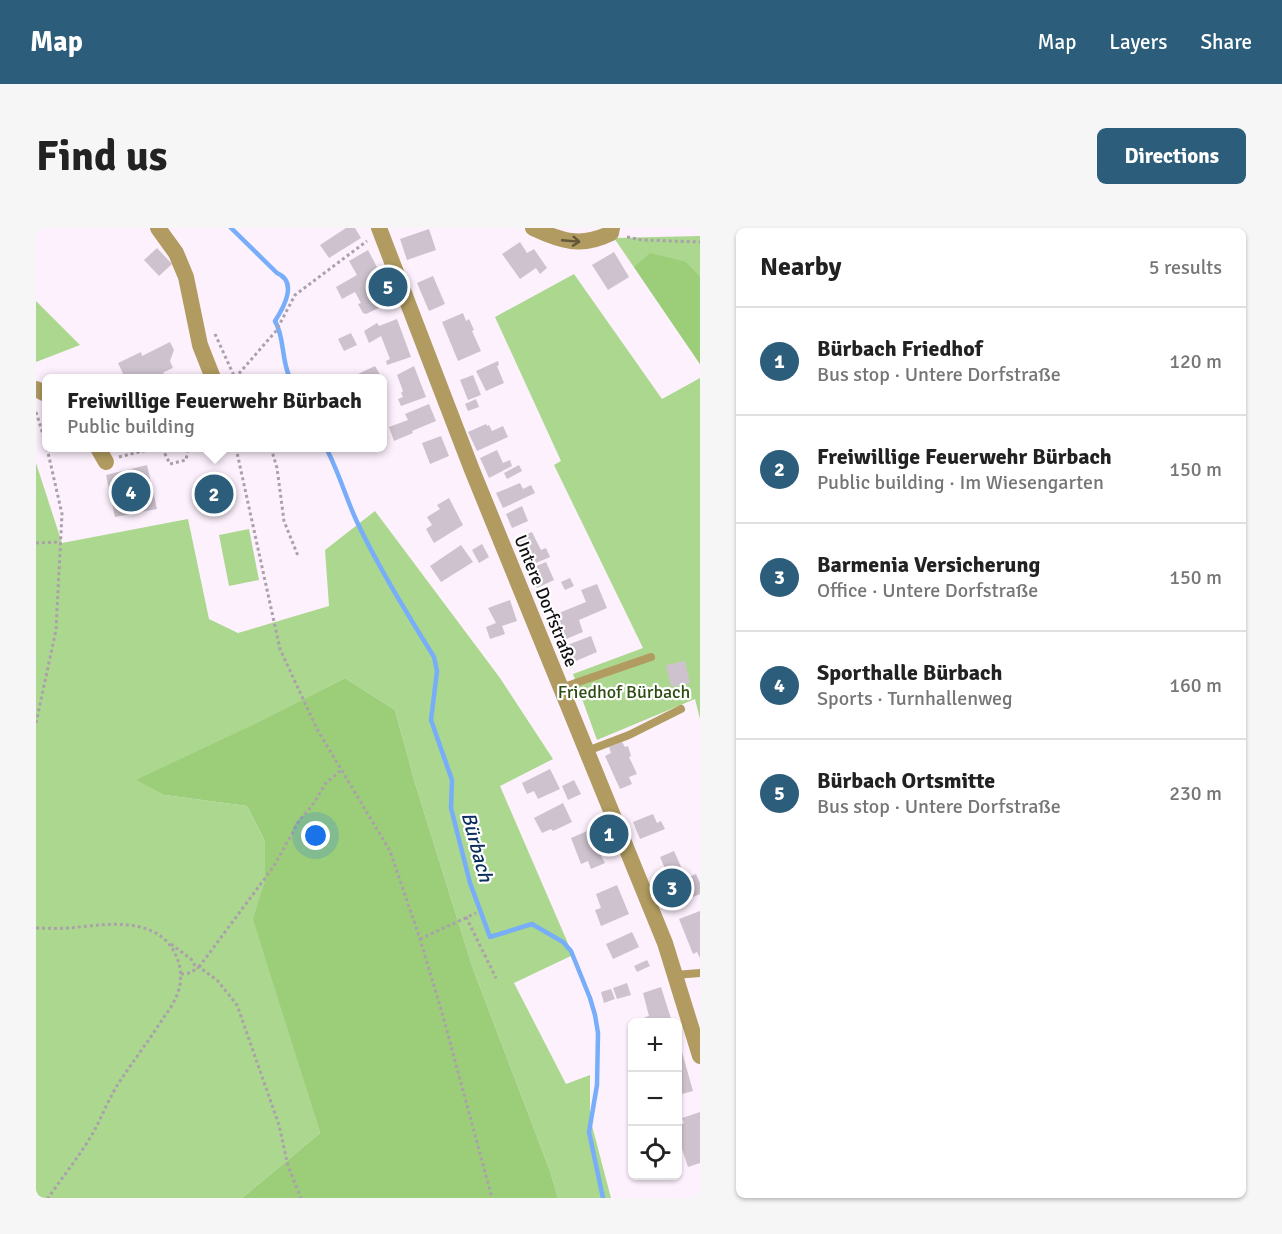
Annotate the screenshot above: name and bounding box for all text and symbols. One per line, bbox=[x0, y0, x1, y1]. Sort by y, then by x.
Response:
text: Map bbox=[30, 25, 83, 59]
text: Map bbox=[1038, 29, 1076, 55]
text: Layers bbox=[1109, 29, 1167, 55]
text: Share bbox=[1200, 29, 1252, 55]
button: Directions bbox=[1097, 128, 1246, 184]
text: Find us bbox=[36, 131, 167, 182]
one-way arrow bbox=[561, 236, 581, 247]
text: Nearby bbox=[760, 251, 841, 283]
text: 5 results bbox=[1149, 255, 1222, 280]
pin: 5 bbox=[368, 264, 408, 310]
text: Bürbach Friedhof bbox=[817, 335, 983, 362]
text: 1 bbox=[774, 349, 785, 374]
text: 120 m bbox=[1169, 349, 1222, 374]
text: Bus stop · Untere Dorfstraße bbox=[817, 362, 1061, 387]
popup bbox=[42, 374, 387, 452]
text: Freiwillige Feuerwehr Bürbach bbox=[67, 387, 362, 414]
text: Public building bbox=[67, 414, 195, 439]
text: Freiwillige Feuerwehr Bürbach bbox=[817, 443, 1112, 470]
text: 2 bbox=[774, 457, 785, 482]
text: 150 m bbox=[1169, 457, 1222, 482]
pin: 4 bbox=[112, 470, 151, 514]
text: Public building · Im Wiesengarten bbox=[817, 470, 1104, 495]
pin: 2 bbox=[194, 472, 234, 516]
street label: Untere Dorfstraße bbox=[509, 532, 583, 670]
text: Barmenia Versicherung bbox=[817, 551, 1040, 578]
text: 3 bbox=[774, 565, 785, 590]
text: 150 m bbox=[1169, 565, 1222, 590]
text: Office · Untere Dorfstraße bbox=[817, 578, 1038, 603]
text: Sporthalle Bürbach bbox=[817, 659, 1002, 686]
text: 4 bbox=[774, 673, 785, 698]
text: 160 m bbox=[1169, 673, 1222, 698]
park label: Friedhof Bürbach bbox=[558, 681, 690, 703]
text: Sports · Turnhallenweg bbox=[817, 686, 1013, 711]
text: Bürbach Ortsmitte bbox=[817, 767, 995, 794]
text: 5 bbox=[774, 781, 785, 806]
text: 230 m bbox=[1169, 781, 1222, 806]
text: Bus stop · Untere Dorfstraße bbox=[817, 794, 1061, 819]
water label: Bürbach bbox=[456, 809, 499, 886]
pin: 1 bbox=[590, 812, 628, 856]
your location bbox=[301, 821, 330, 850]
pin: 3 bbox=[652, 866, 692, 910]
map controls bbox=[628, 1018, 682, 1180]
button: + bbox=[628, 1018, 682, 1072]
button: − bbox=[628, 1072, 682, 1126]
button: locate bbox=[628, 1126, 682, 1180]

